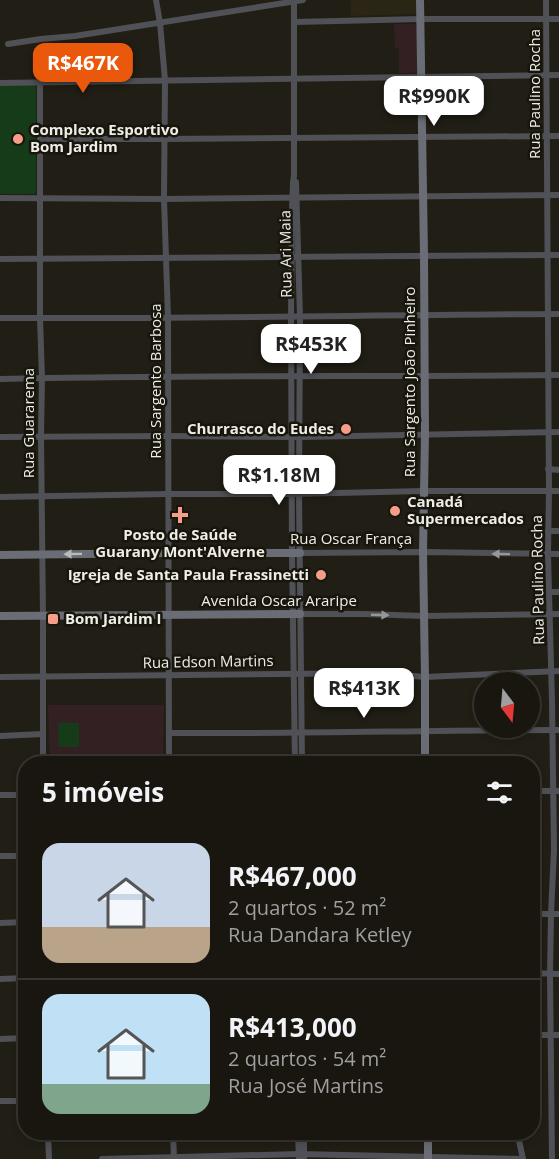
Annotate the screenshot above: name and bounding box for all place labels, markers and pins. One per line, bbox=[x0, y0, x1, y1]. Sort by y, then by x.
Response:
pin: R$467K bbox=[34, 43, 132, 94]
pin: R$990K bbox=[385, 76, 483, 127]
place label: Complexo Esportivo Bom Jardim bbox=[30, 119, 179, 156]
marker: Complexo Esportivo Bom Jardim bbox=[11, 132, 25, 146]
pin: R$453K bbox=[262, 324, 360, 375]
place label: Churrasco do Eudes bbox=[187, 418, 334, 438]
marker: Churrasco do Eudes bbox=[339, 422, 353, 436]
pin: R$1.18M bbox=[224, 455, 334, 506]
place label: Canadá Supermercados bbox=[407, 491, 524, 528]
marker: Canadá Supermercados bbox=[388, 504, 402, 518]
marker: Posto de Saúde Guarany Mont'Alverne bbox=[171, 506, 189, 524]
place label: Posto de Saúde Guarany Mont'Alverne bbox=[95, 524, 265, 561]
place label: Igreja de Santa Paula Frassinetti bbox=[68, 564, 309, 584]
marker: Igreja de Santa Paula Frassinetti bbox=[314, 568, 328, 582]
place label: Bom Jardim I bbox=[65, 608, 162, 628]
marker: Bom Jardim I bbox=[46, 612, 60, 626]
pin: R$413K bbox=[315, 668, 413, 719]

